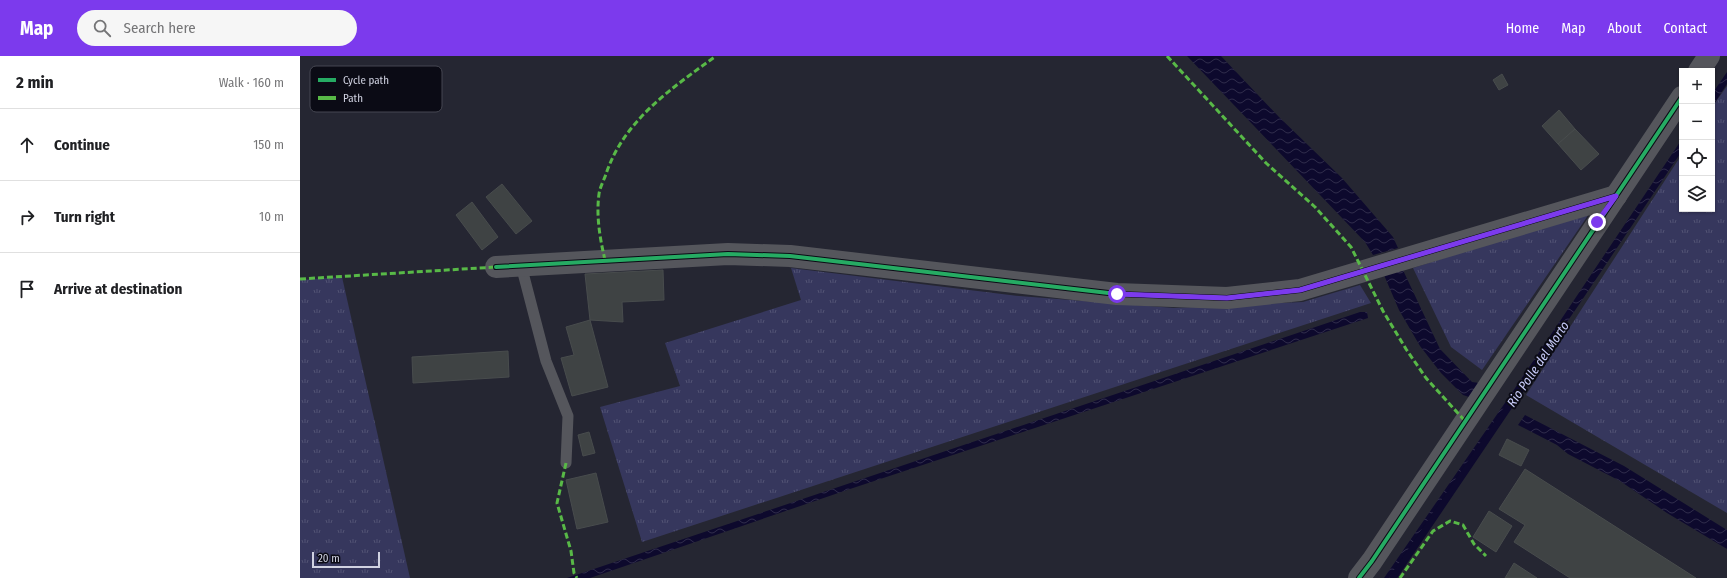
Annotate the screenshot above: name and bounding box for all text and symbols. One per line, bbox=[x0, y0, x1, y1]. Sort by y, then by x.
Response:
search box bbox=[77, 10, 357, 46]
text: Map bbox=[20, 17, 53, 40]
icon: search bbox=[91, 17, 113, 39]
text: Search here bbox=[123, 19, 196, 37]
text: Home bbox=[1506, 20, 1539, 37]
text: Map bbox=[1561, 20, 1585, 37]
text: About bbox=[1607, 20, 1642, 37]
text: Contact bbox=[1664, 20, 1707, 37]
legend bbox=[310, 66, 442, 112]
map controls bbox=[1679, 68, 1715, 212]
button: + bbox=[1679, 68, 1715, 104]
text: 2 min bbox=[16, 72, 54, 93]
text: Cycle path bbox=[343, 74, 389, 87]
text: Walk · 160 m bbox=[219, 75, 284, 90]
text: Path bbox=[343, 92, 363, 105]
button: − bbox=[1679, 104, 1715, 140]
icon: ahead bbox=[16, 134, 38, 156]
text: Continue bbox=[54, 136, 110, 154]
text: 150 m bbox=[253, 137, 284, 152]
button: locate bbox=[1679, 140, 1715, 176]
button: layers bbox=[1679, 176, 1715, 212]
icon: right bbox=[16, 206, 38, 228]
text: Turn right bbox=[54, 208, 115, 226]
text: 10 m bbox=[259, 209, 284, 224]
route end bbox=[1588, 213, 1606, 231]
icon: arrive bbox=[16, 278, 38, 300]
text: Arrive at destination bbox=[54, 280, 182, 298]
route start bbox=[1108, 285, 1126, 303]
water label: Rio Polle del Morto bbox=[1504, 318, 1572, 410]
scale bar bbox=[312, 550, 380, 569]
text: 20 m bbox=[318, 552, 340, 565]

